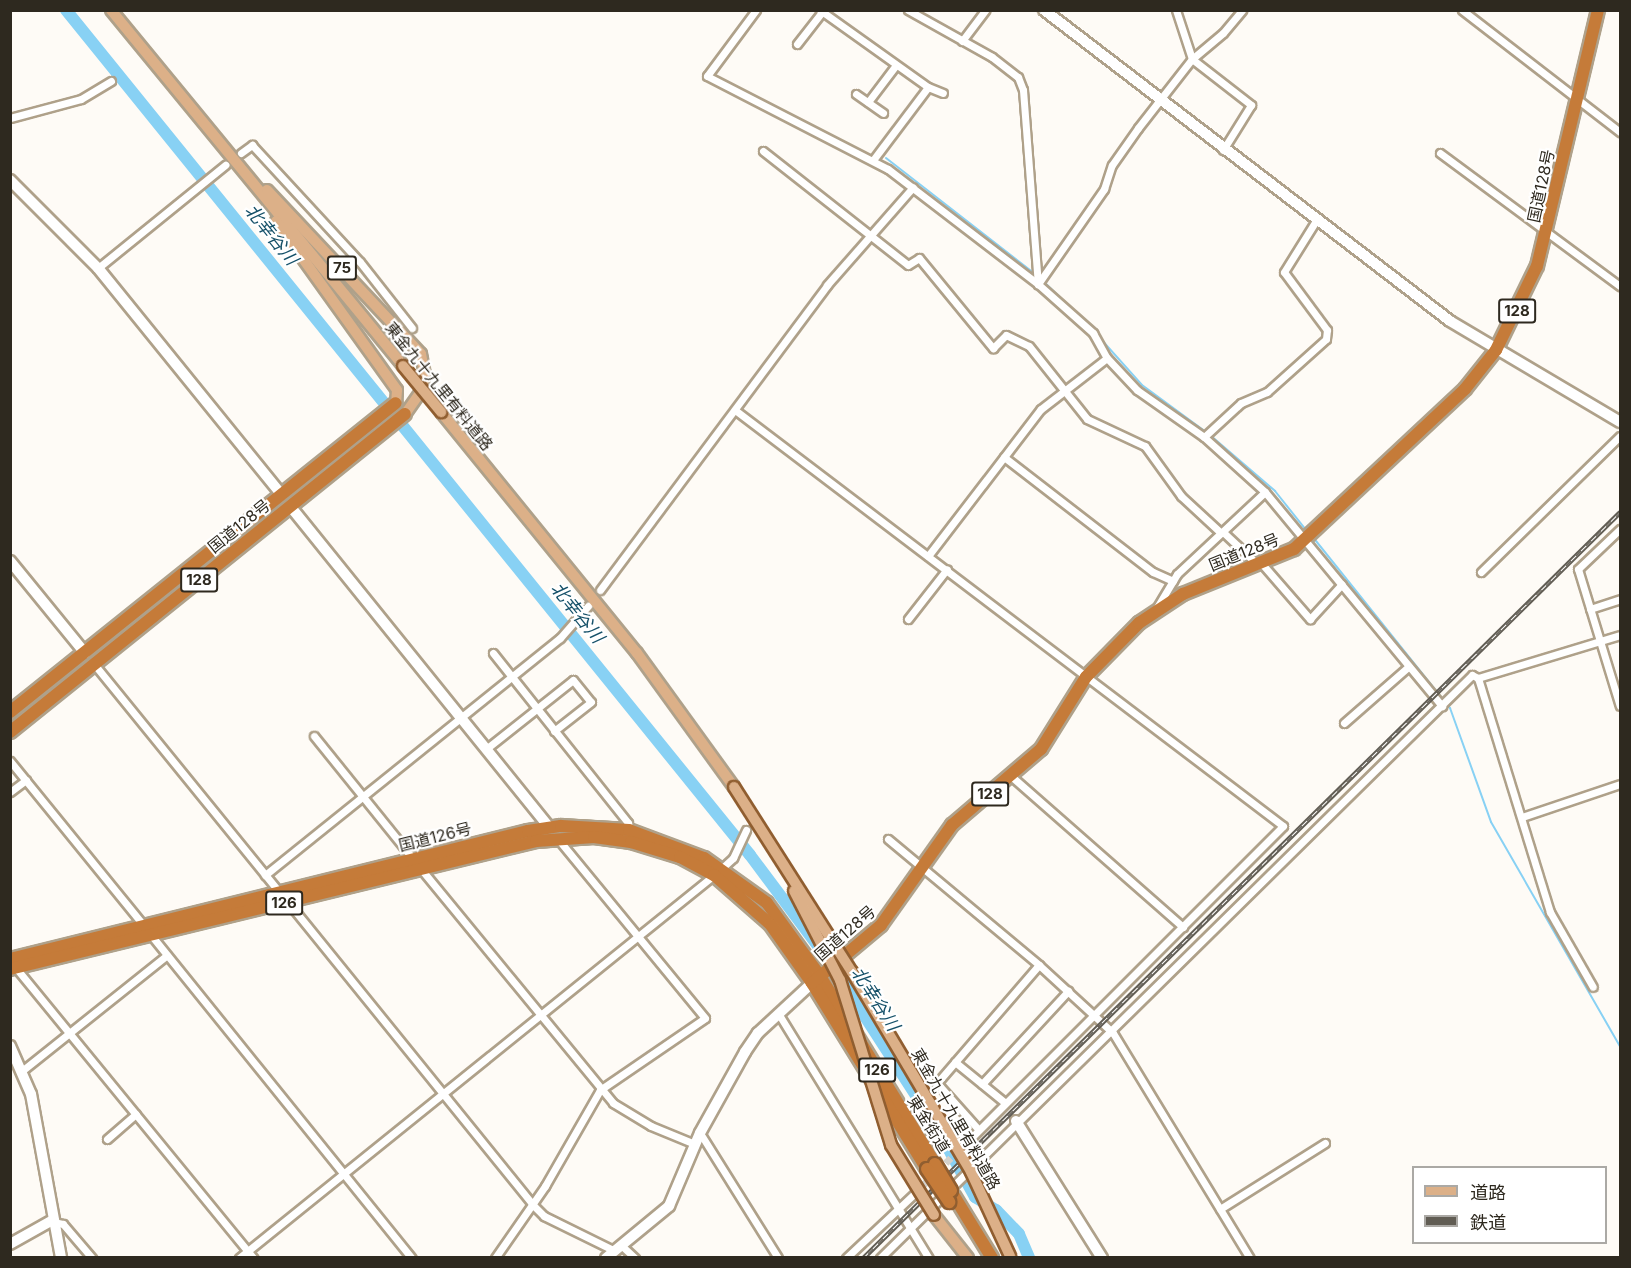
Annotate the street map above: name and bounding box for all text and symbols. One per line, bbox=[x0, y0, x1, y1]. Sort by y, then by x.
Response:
street label: 国道128号 bbox=[1524, 148, 1558, 224]
water label: 北幸谷川 bbox=[240, 200, 302, 270]
road number: 75 bbox=[326, 256, 358, 280]
road number: 128 bbox=[1498, 299, 1537, 323]
street label: 東金九十九里有料道路 bbox=[381, 318, 497, 454]
street label: 国道128号 bbox=[204, 495, 274, 557]
street label: 国道128号 bbox=[1206, 529, 1282, 575]
road number: 128 bbox=[180, 568, 218, 592]
water label: 北幸谷川 bbox=[546, 578, 608, 648]
road number: 128 bbox=[970, 782, 1010, 806]
street label: 国道126号 bbox=[397, 819, 473, 855]
road number: 126 bbox=[264, 891, 304, 915]
street label: 国道128号 bbox=[811, 901, 879, 965]
water label: 北幸谷川 bbox=[846, 963, 904, 1035]
street label: 東金九十九里有料道路 bbox=[908, 1045, 1004, 1193]
road number: 126 bbox=[858, 1058, 896, 1082]
street label: 東金街道 bbox=[904, 1092, 954, 1156]
legend bbox=[1412, 1166, 1607, 1244]
text: 道路 bbox=[1470, 1182, 1506, 1203]
text: 鉄道 bbox=[1470, 1212, 1506, 1233]

